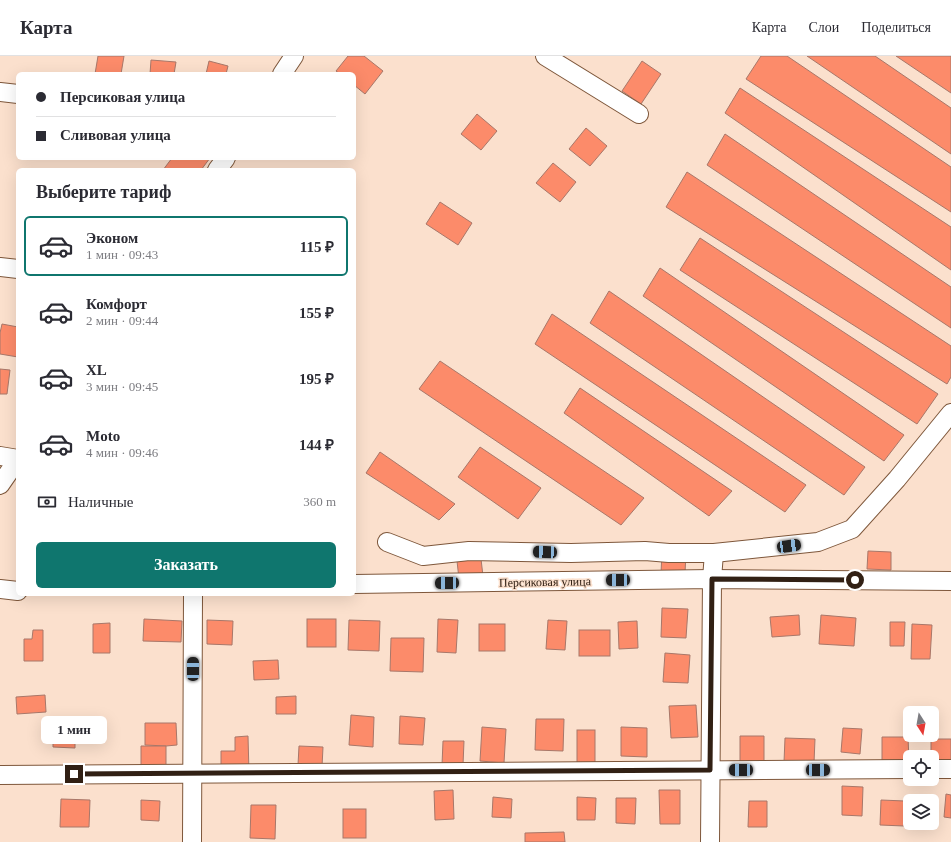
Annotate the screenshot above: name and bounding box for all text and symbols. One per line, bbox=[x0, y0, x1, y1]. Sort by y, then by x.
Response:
text: Карта bbox=[20, 17, 72, 38]
text: Карта bbox=[752, 20, 786, 35]
text: Слои bbox=[808, 20, 839, 35]
text: Поделиться bbox=[861, 20, 931, 35]
text: Персиковая улица bbox=[60, 89, 185, 105]
text: Сливовая улица bbox=[60, 127, 171, 143]
text: Выберите тариф bbox=[36, 182, 171, 202]
icon: car bbox=[38, 228, 74, 264]
text: Эконом bbox=[86, 230, 138, 246]
text: 115 ₽ bbox=[300, 239, 334, 255]
text: 1 мин · 09:43 bbox=[86, 247, 158, 262]
icon: car bbox=[38, 294, 74, 330]
text: Комфорт bbox=[86, 296, 147, 312]
text: 155 ₽ bbox=[299, 305, 334, 321]
text: 2 мин · 09:44 bbox=[86, 313, 158, 328]
icon: car bbox=[38, 360, 74, 396]
text: XL bbox=[86, 362, 107, 378]
text: 195 ₽ bbox=[299, 371, 334, 387]
text: 3 мин · 09:45 bbox=[86, 379, 158, 394]
icon: car bbox=[38, 426, 74, 462]
text: Moto bbox=[86, 428, 120, 444]
text: 144 ₽ bbox=[299, 437, 334, 453]
text: 4 мин · 09:46 bbox=[86, 445, 158, 460]
icon: cash bbox=[36, 491, 58, 513]
text: Наличные bbox=[68, 494, 133, 510]
text: 360 m bbox=[303, 494, 336, 509]
car bbox=[776, 538, 802, 554]
button: Заказать bbox=[36, 542, 336, 588]
car bbox=[533, 546, 557, 558]
route start bbox=[846, 571, 864, 589]
street label: Персиковая улица bbox=[499, 574, 592, 590]
car bbox=[606, 574, 630, 586]
car bbox=[435, 577, 459, 589]
car bbox=[187, 657, 199, 681]
north arrow bbox=[903, 706, 939, 742]
map controls bbox=[903, 706, 939, 830]
callout: 1 мин bbox=[41, 716, 107, 744]
text: 1 мин bbox=[57, 722, 91, 737]
button: locate bbox=[903, 750, 939, 786]
car bbox=[729, 764, 753, 776]
car bbox=[806, 764, 830, 776]
route end bbox=[65, 765, 83, 783]
button: layers bbox=[903, 794, 939, 830]

